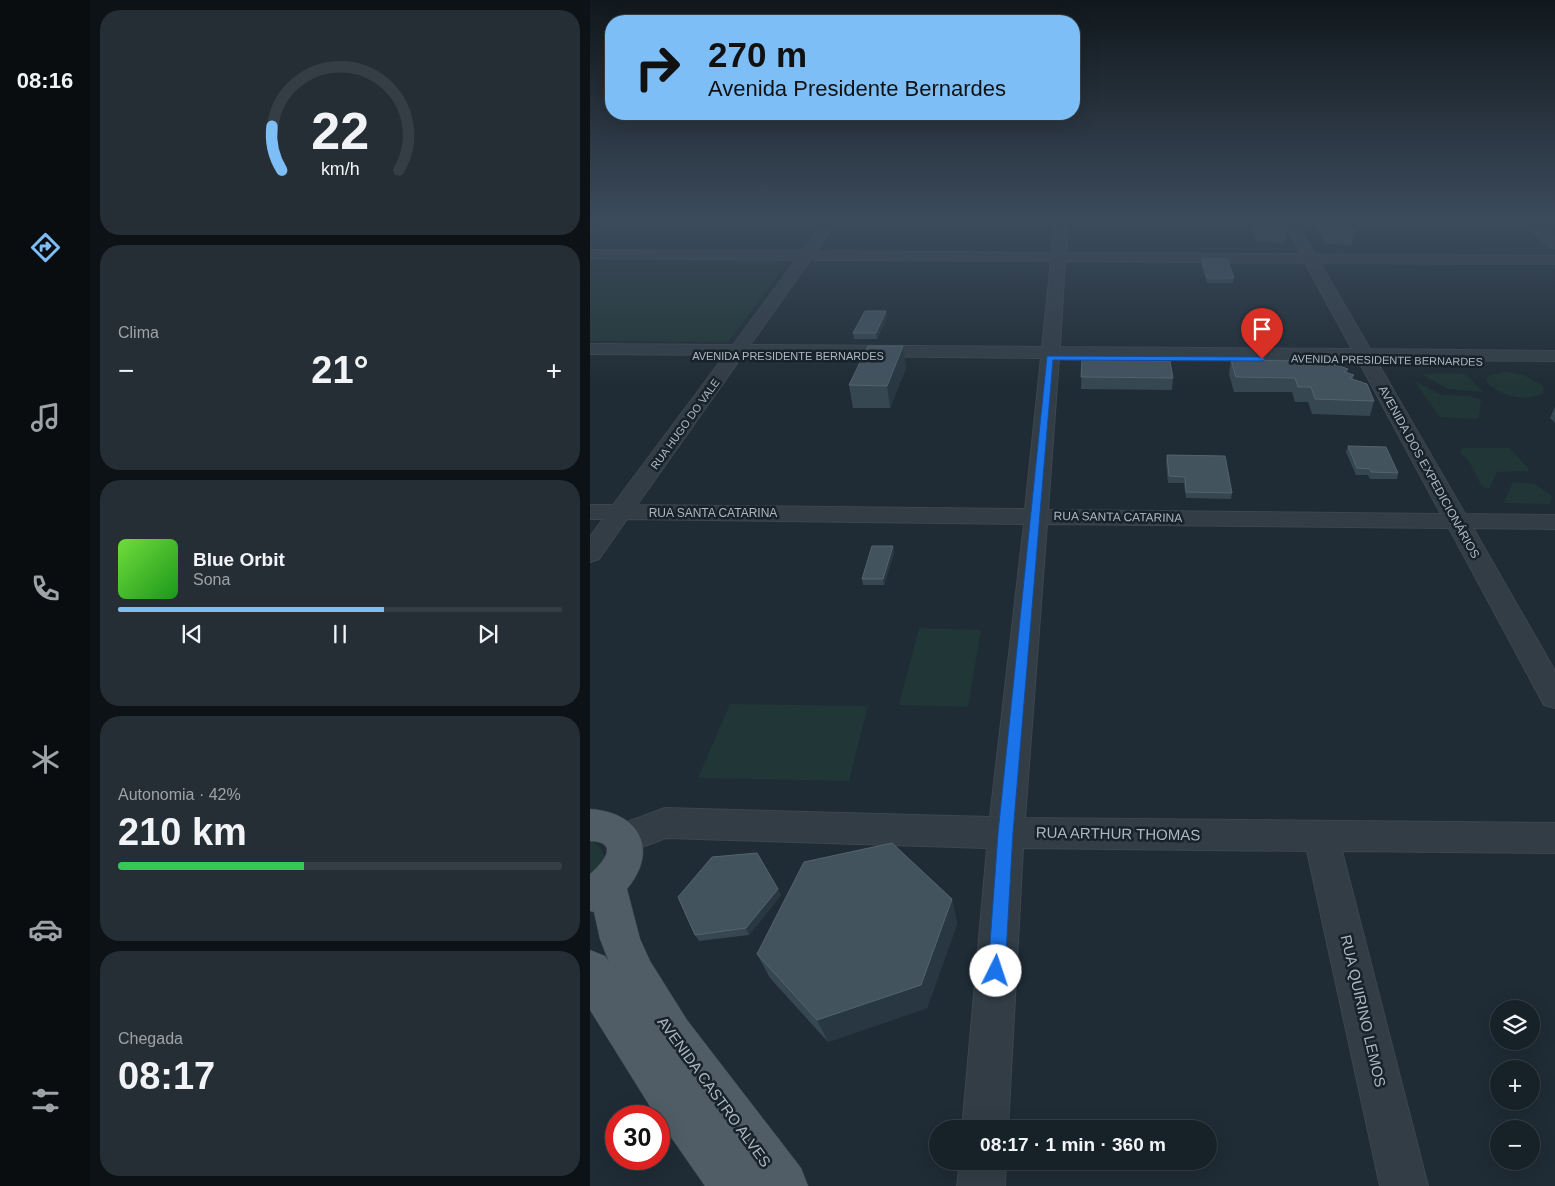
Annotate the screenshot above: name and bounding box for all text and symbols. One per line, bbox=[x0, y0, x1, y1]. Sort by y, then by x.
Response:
icon: right bbox=[625, 35, 690, 100]
text: 270 m bbox=[708, 35, 807, 74]
text: 08:16 bbox=[17, 68, 73, 93]
text: Avenida Presidente Bernardes bbox=[708, 76, 1006, 101]
text: 22 bbox=[311, 102, 369, 160]
text: km/h bbox=[321, 159, 359, 179]
icon: directions bbox=[28, 230, 63, 265]
pin bbox=[1241, 308, 1283, 359]
icon: arrive bbox=[1248, 315, 1276, 343]
text: Clima bbox=[118, 324, 159, 341]
text: 21° bbox=[311, 349, 369, 391]
street label: AVENIDA PRESIDENTE BERNARDES bbox=[692, 350, 884, 362]
street label: AVENIDA PRESIDENTE BERNARDES bbox=[1291, 352, 1483, 368]
text: − bbox=[118, 355, 134, 386]
text: + bbox=[546, 355, 562, 386]
street label: RUA HUGO DO VALE bbox=[648, 377, 722, 471]
street label: AVENIDA DOS EXPEDICIONÁRIOS bbox=[1376, 383, 1483, 561]
icon: music bbox=[28, 400, 63, 435]
street label: RUA SANTA CATARINA bbox=[649, 506, 777, 520]
street label: RUA SANTA CATARINA bbox=[1054, 509, 1182, 525]
text: Blue Orbit bbox=[193, 549, 285, 570]
icon: phone bbox=[28, 571, 63, 606]
text: Sona bbox=[193, 571, 230, 588]
icon: previous bbox=[178, 620, 206, 648]
icon: pause bbox=[326, 620, 354, 648]
icon: next bbox=[474, 620, 502, 648]
icon: climate bbox=[28, 742, 63, 777]
text: Autonomia · 42% bbox=[118, 786, 241, 803]
text: 210 km bbox=[118, 811, 247, 853]
street label: RUA ARTHUR THOMAS bbox=[1036, 824, 1200, 843]
icon: car bbox=[28, 912, 63, 947]
street label: RUA QUIRINO LEMOS bbox=[1338, 933, 1389, 1089]
position arrow bbox=[969, 944, 1021, 996]
map controls bbox=[1490, 1000, 1540, 1170]
button: layers bbox=[1490, 1000, 1540, 1050]
street label: AVENIDA CASTRO ALVES bbox=[654, 1013, 775, 1170]
text: Chegada bbox=[118, 1030, 183, 1047]
text: 08:17 bbox=[118, 1055, 215, 1097]
button: + bbox=[1490, 1060, 1540, 1110]
icon: filters bbox=[28, 1083, 63, 1118]
speed limit sign: 30 bbox=[605, 1105, 670, 1170]
button: − bbox=[1490, 1120, 1540, 1170]
text: 08:17 · 1 min · 360 m bbox=[980, 1134, 1166, 1155]

